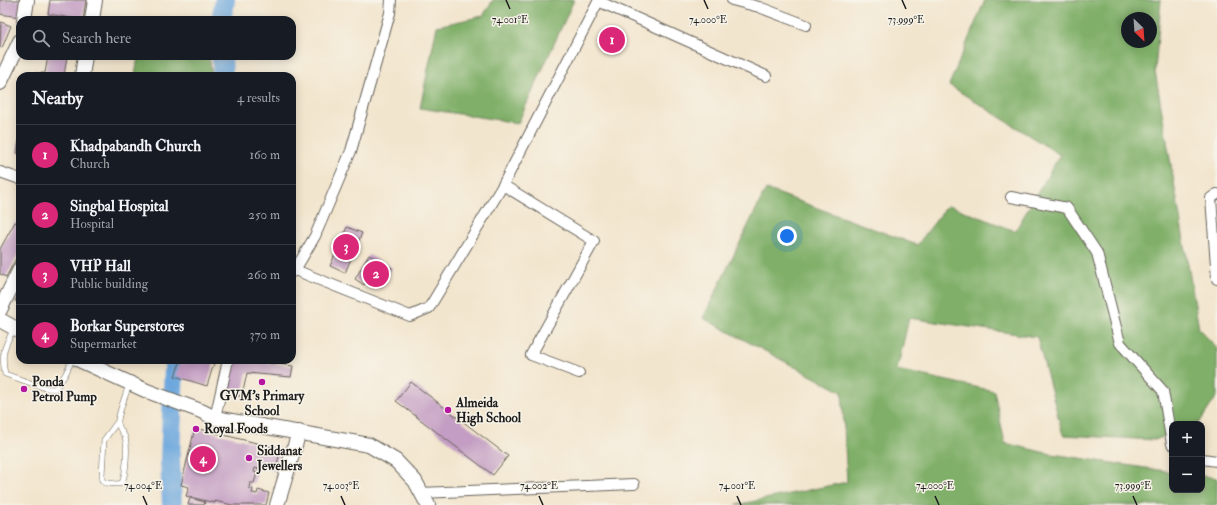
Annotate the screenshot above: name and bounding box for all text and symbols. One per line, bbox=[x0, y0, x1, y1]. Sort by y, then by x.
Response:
north arrow bbox=[1121, 12, 1157, 48]
text: 74.001°E bbox=[492, 14, 528, 26]
text: 74.000°E bbox=[689, 14, 727, 26]
text: 73.999°E bbox=[888, 14, 924, 26]
search box bbox=[16, 16, 296, 60]
pin: 1 bbox=[599, 25, 625, 55]
icon: search bbox=[30, 27, 52, 49]
text: Search here bbox=[62, 29, 131, 48]
text: Nearby bbox=[32, 88, 83, 109]
text: 4 results bbox=[237, 90, 280, 106]
text: Khadpabandh Church bbox=[70, 137, 201, 156]
text: 1 bbox=[43, 147, 47, 163]
text: 160 m bbox=[249, 147, 280, 163]
text: Church bbox=[70, 156, 110, 172]
text: Singbal Hospital bbox=[70, 197, 169, 216]
text: 2 bbox=[42, 207, 48, 223]
text: 250 m bbox=[248, 207, 280, 223]
text: Hospital bbox=[70, 216, 114, 232]
your location bbox=[777, 226, 797, 246]
pin: 3 bbox=[333, 232, 359, 262]
text: VHP Hall bbox=[70, 257, 131, 276]
pin: 2 bbox=[363, 259, 389, 289]
text: 3 bbox=[43, 267, 48, 283]
text: 260 m bbox=[247, 267, 280, 283]
text: Public building bbox=[70, 276, 148, 292]
text: Borkar Superstores bbox=[70, 317, 184, 336]
text: 4 bbox=[41, 327, 49, 343]
text: 370 m bbox=[250, 327, 280, 343]
text: Supermarket bbox=[70, 336, 137, 352]
place label: Ponda Petrol Pump bbox=[32, 374, 97, 406]
marker: GVM's Primary School bbox=[257, 377, 267, 387]
marker: Ponda Petrol Pump bbox=[19, 384, 29, 394]
place label: GVM's Primary School bbox=[220, 388, 306, 419]
place label: Almeida High School bbox=[455, 395, 522, 427]
marker: Almeida High School bbox=[443, 405, 453, 415]
place label: Royal Foods bbox=[204, 421, 268, 438]
map controls bbox=[1169, 421, 1205, 493]
button: + bbox=[1169, 421, 1205, 457]
marker: Royal Foods bbox=[191, 424, 201, 434]
place label: Siddanat Jewellers bbox=[256, 443, 303, 475]
pin: 4 bbox=[190, 444, 216, 474]
marker: Siddanat Jewellers bbox=[244, 453, 254, 463]
button: − bbox=[1169, 457, 1205, 493]
text: 74.004°E bbox=[124, 480, 162, 492]
text: 74.003°E bbox=[323, 480, 359, 492]
text: 74.002°E bbox=[520, 480, 558, 492]
text: 74.001°E bbox=[719, 480, 755, 492]
text: 74.000°E bbox=[916, 480, 954, 492]
text: 73.999°E bbox=[1115, 480, 1151, 492]

